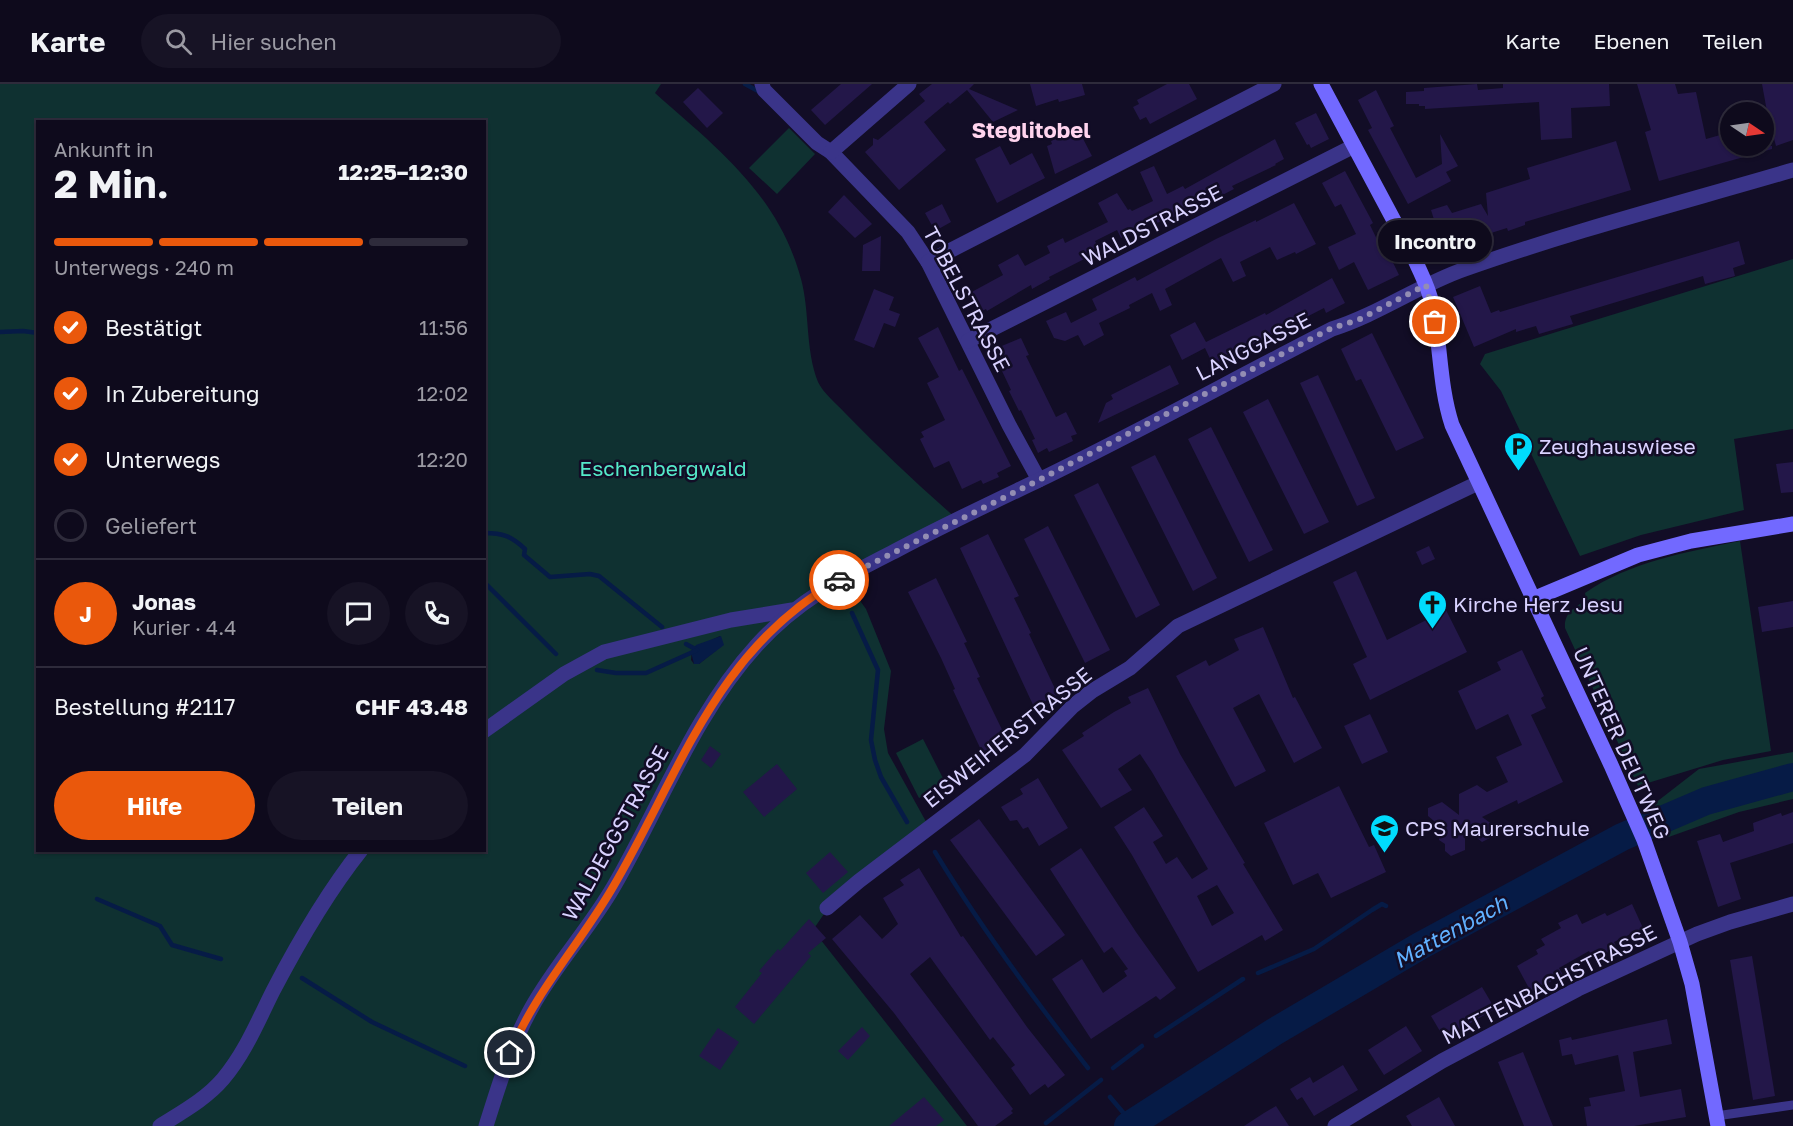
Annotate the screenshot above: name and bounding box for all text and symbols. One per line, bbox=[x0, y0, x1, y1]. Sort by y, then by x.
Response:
search box bbox=[141, 14, 561, 68]
text: Karte bbox=[30, 25, 105, 58]
icon: search bbox=[162, 25, 195, 58]
text: Hier suchen bbox=[210, 28, 337, 55]
text: Karte bbox=[1505, 28, 1561, 54]
text: Ebenen bbox=[1594, 28, 1669, 54]
text: Teilen bbox=[1702, 28, 1763, 54]
north arrow bbox=[1720, 102, 1774, 156]
map controls bbox=[1720, 102, 1774, 156]
district label: Steglitobel bbox=[971, 116, 1091, 143]
text: Ankunft in bbox=[54, 137, 154, 161]
text: 12:25–12:30 bbox=[338, 158, 468, 185]
text: 2 Min. bbox=[54, 160, 169, 207]
street label: WALDSTRASSE bbox=[1078, 179, 1226, 271]
callout: Incontro bbox=[1378, 220, 1492, 262]
street label: TOBELSTRASSE bbox=[918, 222, 1016, 376]
text: Incontro bbox=[1394, 229, 1476, 253]
text: Unterwegs · 240 m bbox=[54, 255, 234, 279]
pin bbox=[1409, 296, 1460, 347]
icon: bag bbox=[1418, 305, 1451, 338]
street label: LANGGASSE bbox=[1191, 306, 1315, 386]
icon: check bbox=[54, 311, 87, 344]
text: Bestätigt bbox=[105, 314, 202, 341]
text: 11:56 bbox=[419, 315, 468, 339]
icon: check bbox=[54, 377, 87, 410]
text: In Zubereitung bbox=[105, 380, 260, 407]
text: 12:02 bbox=[417, 381, 468, 405]
parking icon: Zeughauswiese bbox=[1502, 430, 1534, 472]
place label: Zeughauswiese bbox=[1539, 433, 1696, 459]
icon: check bbox=[54, 443, 87, 476]
text: Unterwegs bbox=[105, 446, 221, 473]
text: 12:20 bbox=[417, 447, 468, 471]
park label: Eschenbergwald bbox=[579, 455, 747, 481]
text: Geliefert bbox=[105, 512, 197, 539]
courier bbox=[809, 550, 869, 610]
icon: car bbox=[823, 564, 856, 597]
button: chat bbox=[327, 582, 390, 645]
button: phone bbox=[405, 582, 468, 645]
text: Jonas bbox=[132, 588, 196, 615]
church icon: Kirche Herz Jesu bbox=[1416, 588, 1448, 630]
place label: Kirche Herz Jesu bbox=[1453, 591, 1623, 617]
text: J bbox=[79, 600, 92, 627]
text: Kurier · 4.4 bbox=[132, 615, 236, 639]
street label: UNTERER DEUTWEG bbox=[1568, 643, 1676, 843]
street label: EISWEIHERSTRASSE bbox=[917, 661, 1097, 813]
text: Bestellung #2117 bbox=[54, 693, 235, 720]
text: CHF 43.48 bbox=[355, 693, 468, 720]
street label: WALDEGGSTRASSE bbox=[556, 741, 674, 925]
button: Hilfe bbox=[54, 771, 255, 840]
button: Teilen bbox=[267, 771, 468, 840]
school or university icon: CPS Maurerschule bbox=[1368, 812, 1400, 854]
place label: CPS Maurerschule bbox=[1405, 815, 1590, 841]
water label: Mattenbach bbox=[1388, 888, 1513, 973]
street label: MATTENBACHSTRASSE bbox=[1437, 918, 1661, 1050]
pin bbox=[484, 1027, 535, 1078]
icon: home bbox=[493, 1036, 526, 1069]

